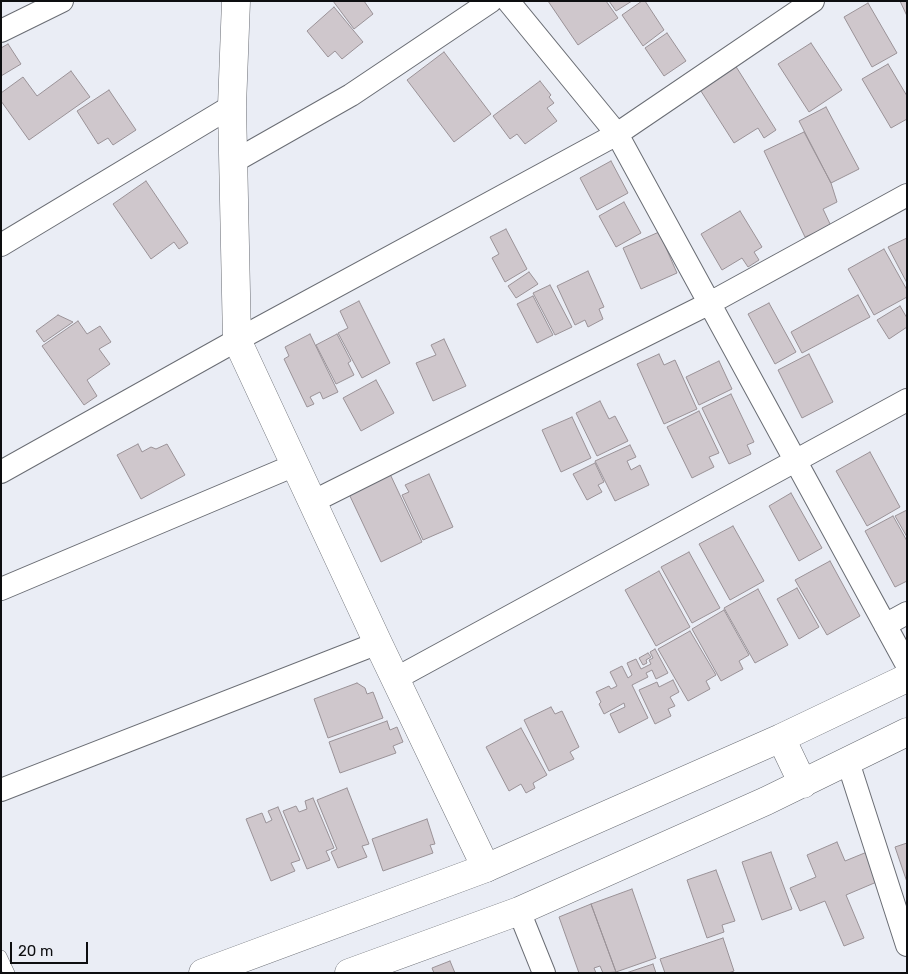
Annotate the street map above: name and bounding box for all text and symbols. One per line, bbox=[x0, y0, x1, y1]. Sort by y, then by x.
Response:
scale bar bbox=[12, 932, 90, 964]
text: 20 m bbox=[18, 942, 53, 960]

